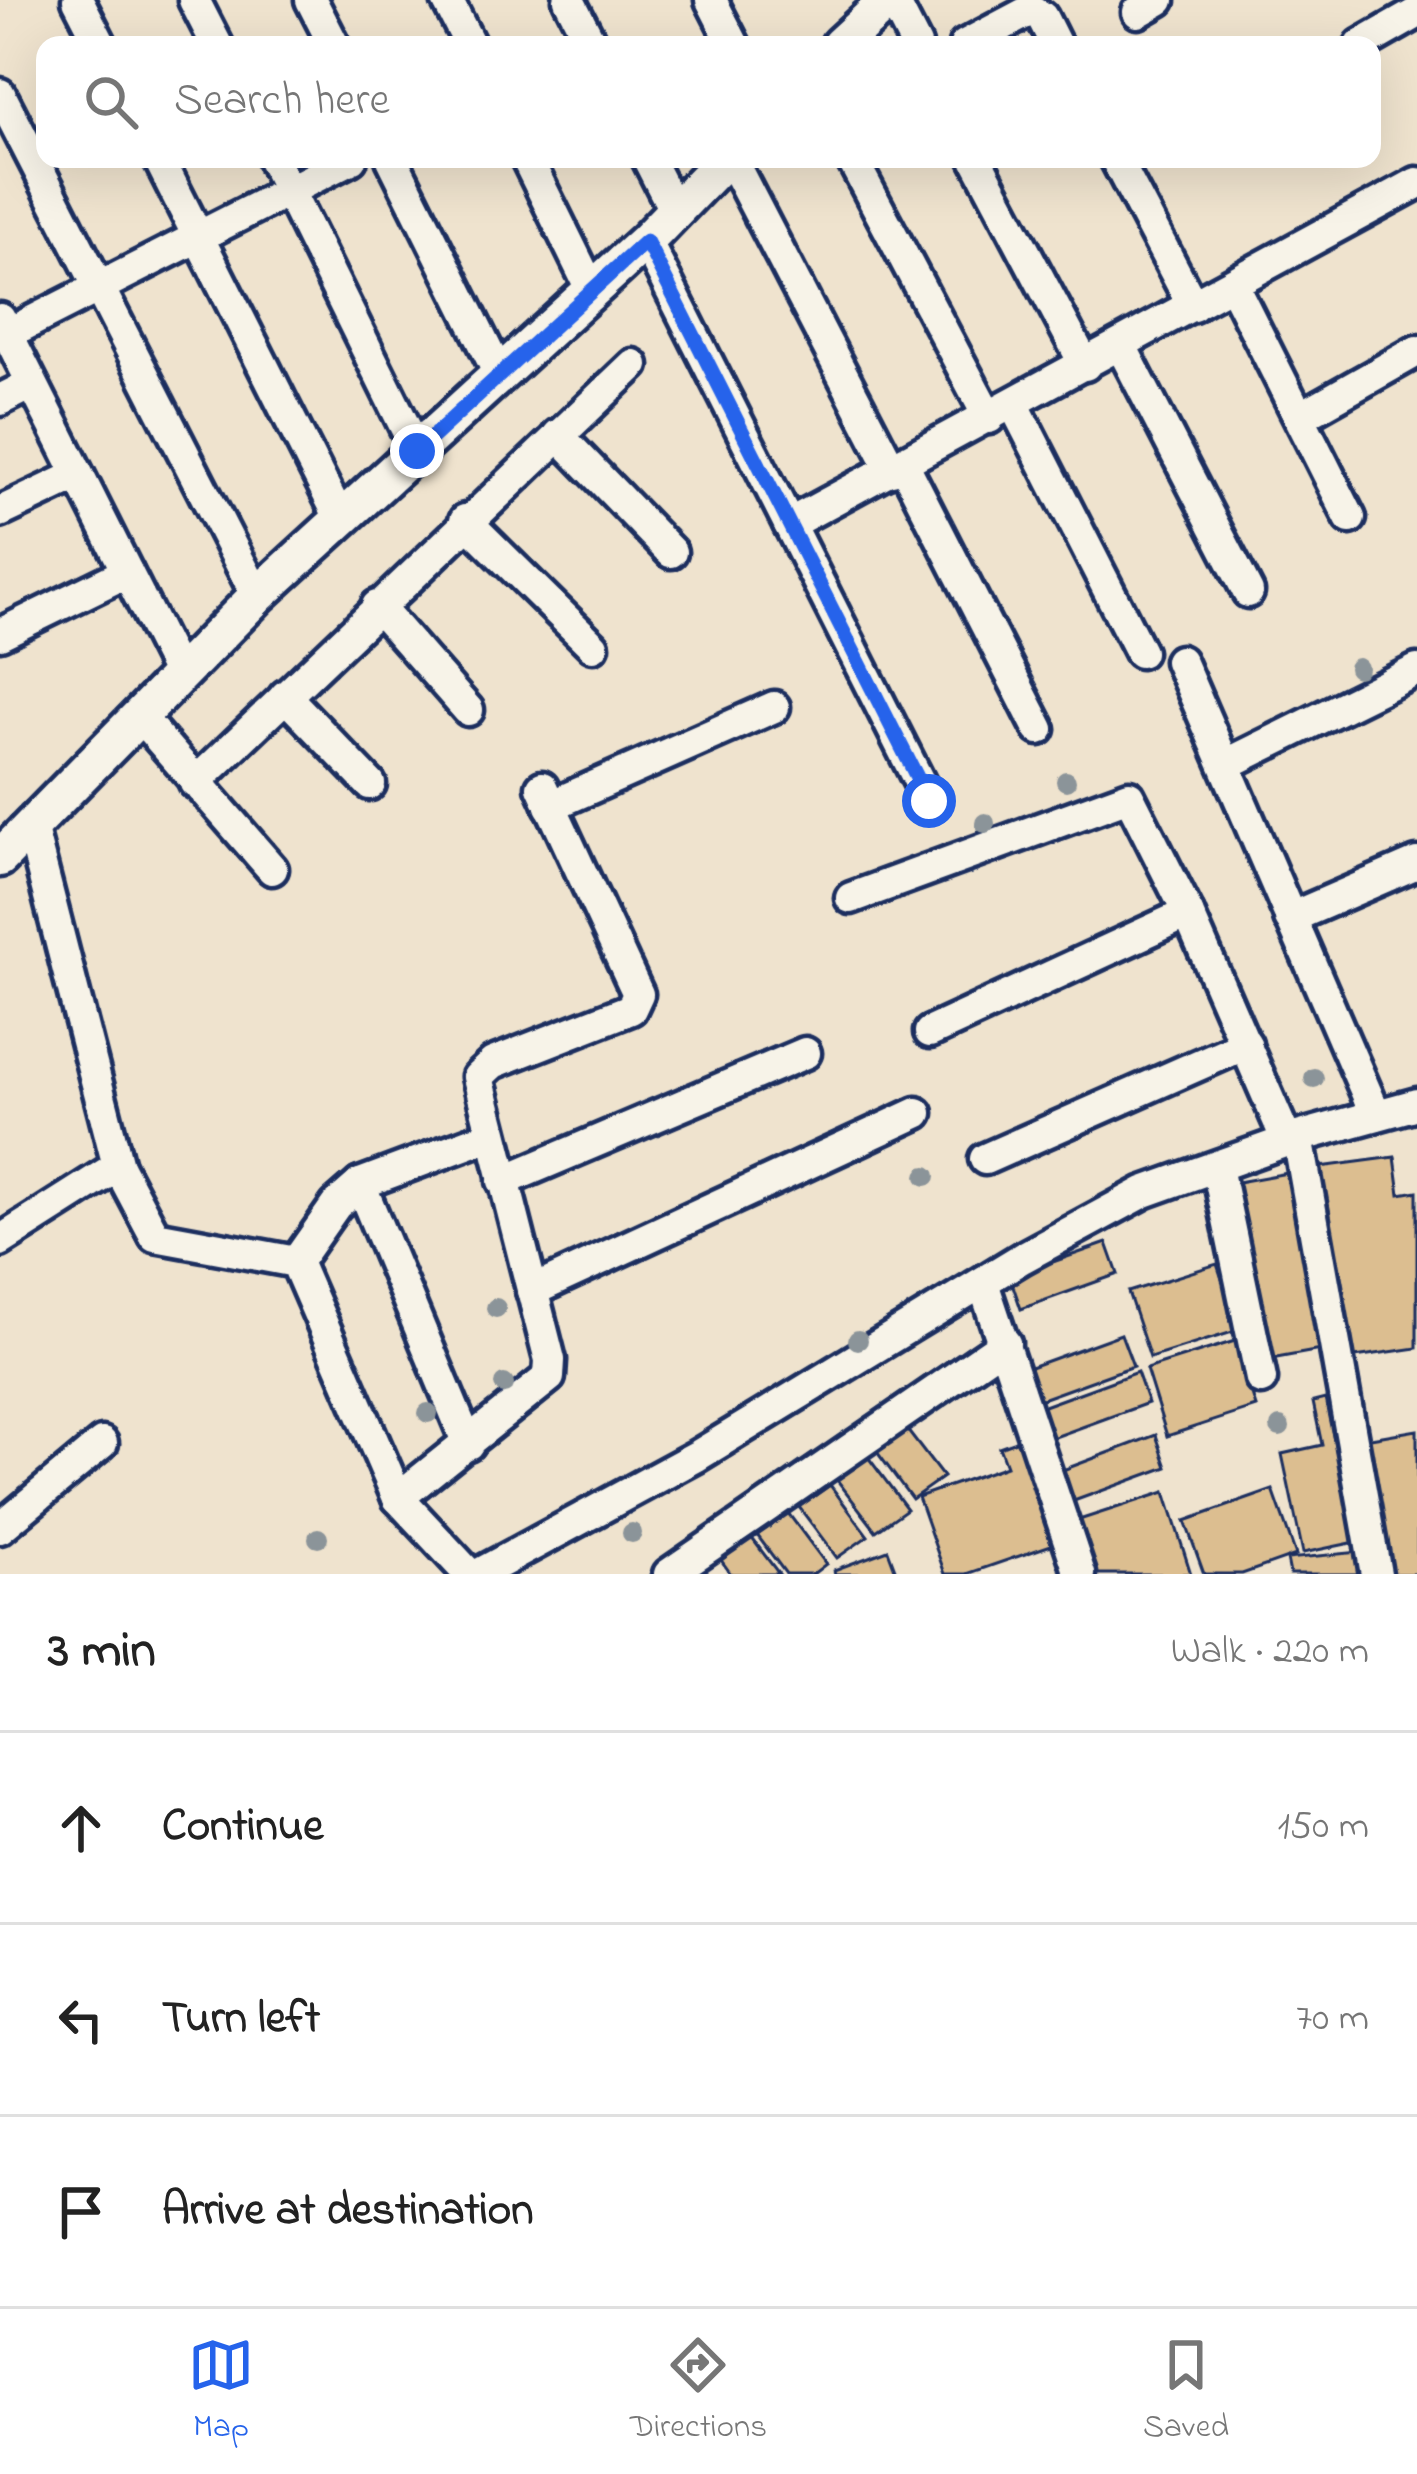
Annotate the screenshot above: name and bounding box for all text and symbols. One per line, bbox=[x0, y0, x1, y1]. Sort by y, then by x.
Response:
search box bbox=[36, 36, 1381, 168]
icon: search bbox=[78, 69, 144, 135]
text: Search here bbox=[174, 69, 390, 135]
route end bbox=[390, 424, 444, 478]
route start bbox=[902, 774, 956, 828]
text: 3 min bbox=[48, 1615, 156, 1690]
text: Walk · 220 m bbox=[1171, 1624, 1369, 1681]
icon: ahead bbox=[48, 1795, 114, 1861]
text: Continue bbox=[162, 1795, 323, 1861]
text: 150 m bbox=[1277, 1799, 1369, 1856]
icon: left bbox=[48, 1987, 114, 2053]
text: Turn left bbox=[162, 1987, 320, 2053]
text: 70 m bbox=[1296, 1991, 1369, 2048]
icon: arrive bbox=[48, 2179, 114, 2245]
text: Arrive at destination bbox=[162, 2179, 533, 2245]
tab: Map bbox=[188, 2332, 254, 2452]
tab: Directions bbox=[630, 2332, 767, 2452]
tab: Saved bbox=[1143, 2332, 1229, 2452]

